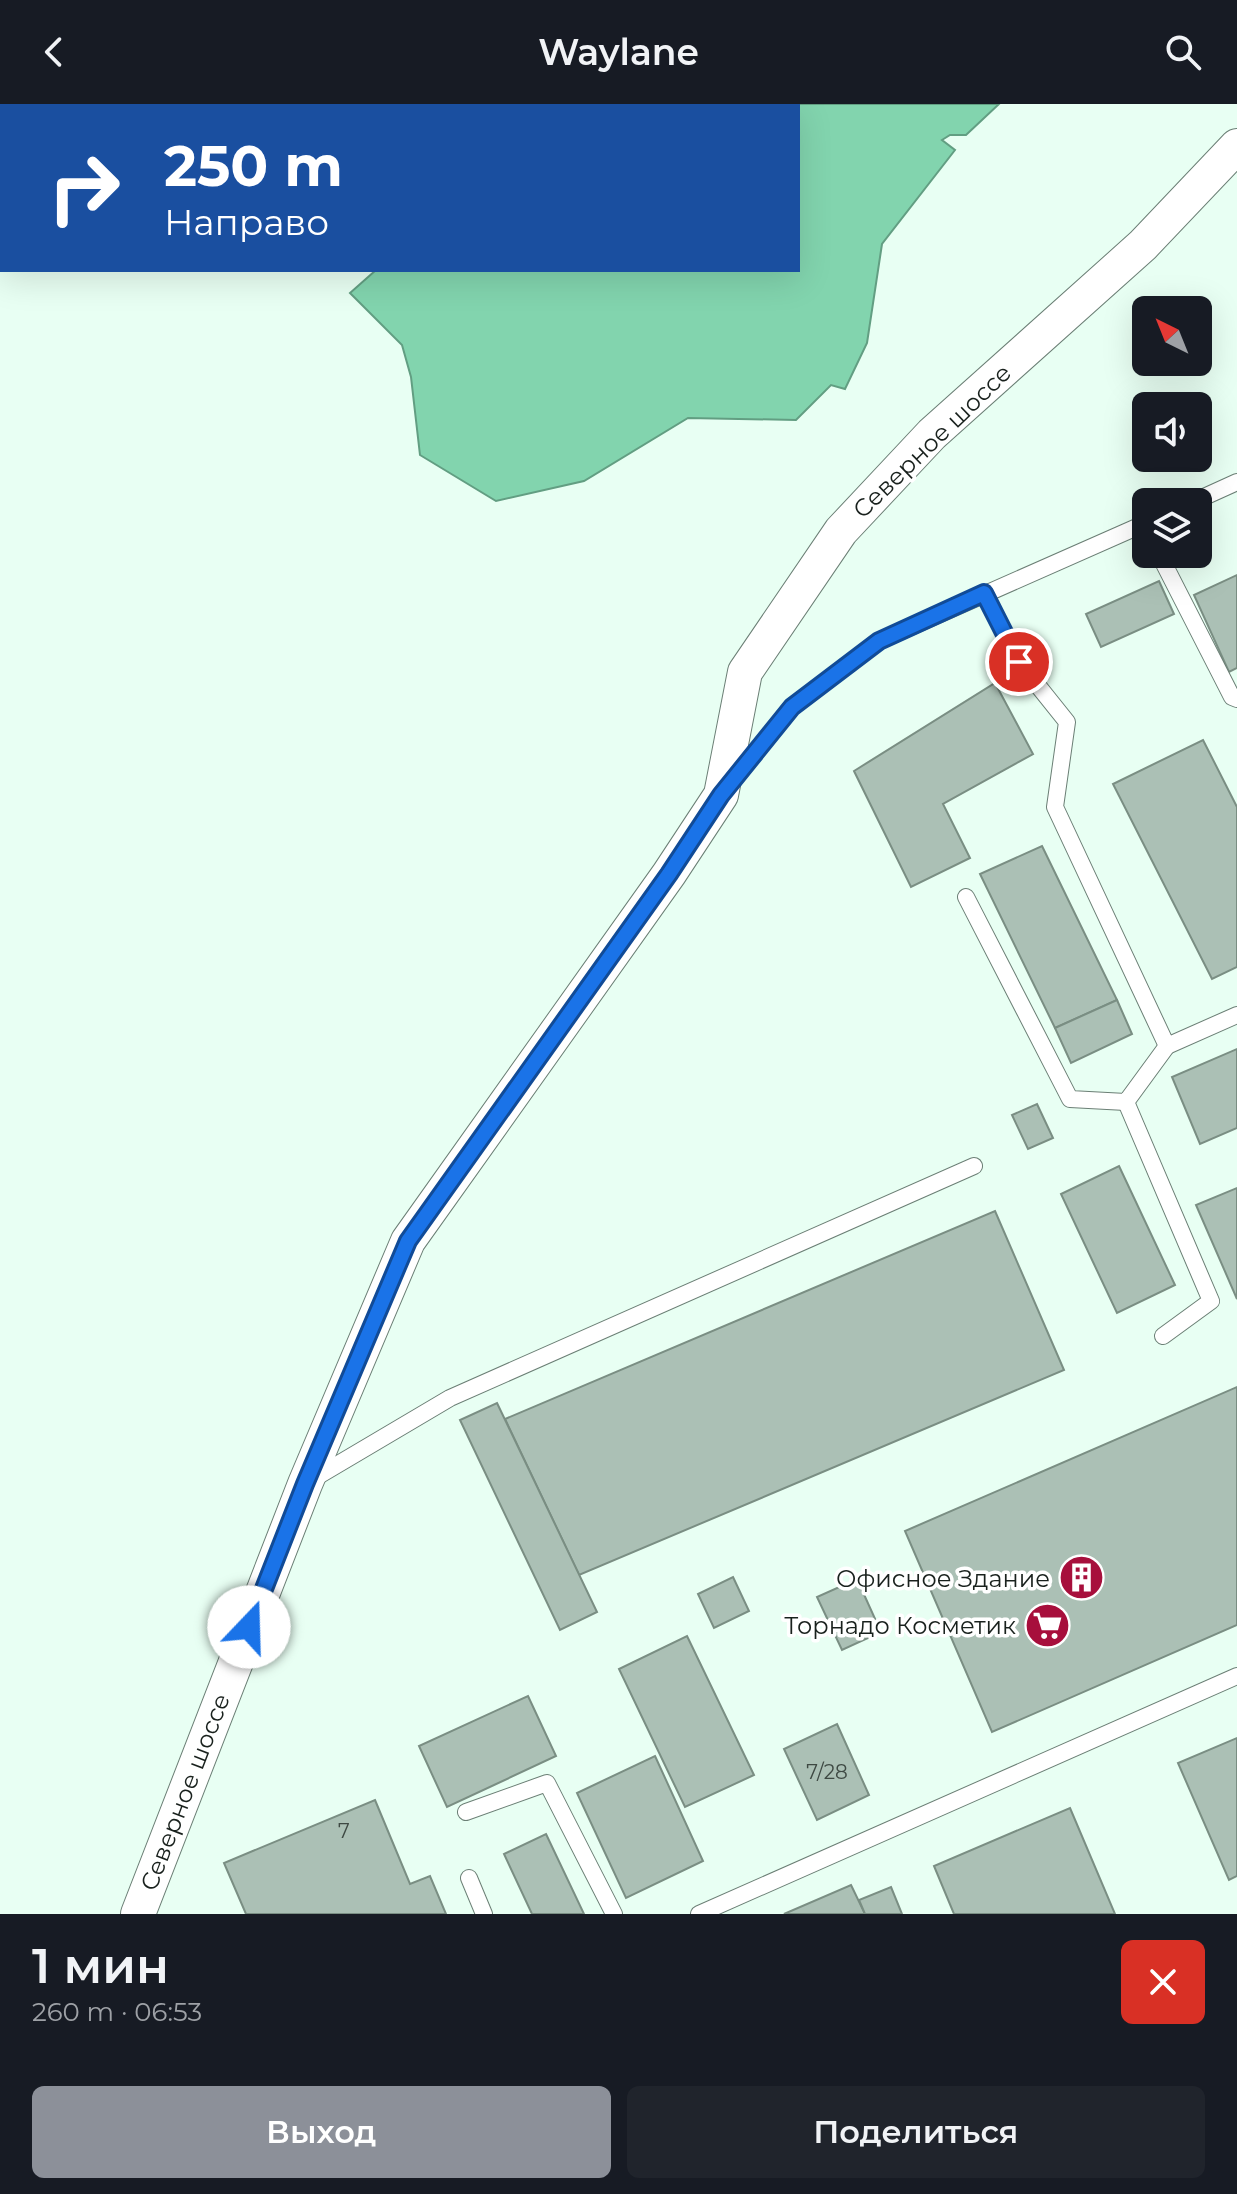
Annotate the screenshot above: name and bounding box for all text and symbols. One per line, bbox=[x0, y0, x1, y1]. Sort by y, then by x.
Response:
icon: back bbox=[32, 30, 76, 74]
text: Waylane bbox=[538, 30, 699, 74]
icon: search bbox=[1161, 30, 1205, 74]
text: 250 m bbox=[164, 132, 343, 200]
icon: right bbox=[32, 136, 136, 240]
text: Направо bbox=[164, 200, 329, 244]
north arrow bbox=[1132, 296, 1212, 376]
map controls bbox=[1132, 296, 1212, 568]
street label: Северное шоссе bbox=[847, 358, 1017, 524]
button: sound bbox=[1132, 392, 1212, 472]
button: layers bbox=[1132, 488, 1212, 568]
pin bbox=[985, 628, 1053, 696]
icon: arrive bbox=[997, 640, 1041, 684]
building icon: Офисное Здание bbox=[1057, 1554, 1105, 1602]
place label: Офисное Здание bbox=[836, 1564, 1050, 1593]
position arrow bbox=[207, 1585, 291, 1669]
supermarket icon: Торнадо Косметик bbox=[1023, 1601, 1071, 1649]
place label: Торнадо Косметик bbox=[784, 1611, 1016, 1640]
street label: Северное шоссе bbox=[134, 1689, 236, 1895]
house number: 7/28 bbox=[806, 1760, 848, 1784]
house number: 7 bbox=[338, 1819, 350, 1843]
text: 1 мин bbox=[32, 1937, 169, 1995]
button: close bbox=[1121, 1940, 1205, 2024]
text: 260 m · 06:53 bbox=[32, 1996, 202, 2028]
button: Выход bbox=[32, 2086, 611, 2178]
button: Поделиться bbox=[627, 2086, 1205, 2178]

